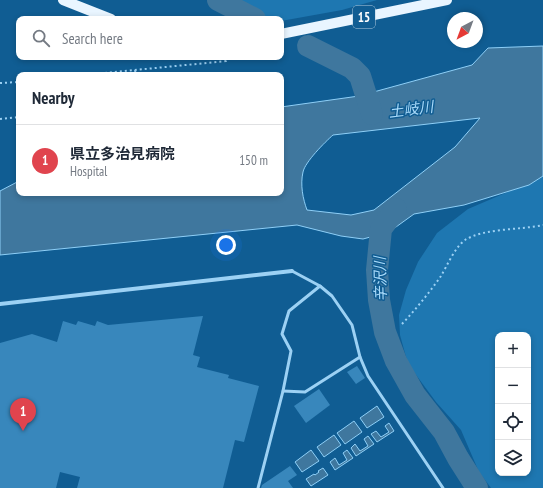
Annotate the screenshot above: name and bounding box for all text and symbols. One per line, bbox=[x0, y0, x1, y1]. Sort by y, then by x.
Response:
road number: 15 bbox=[353, 6, 375, 28]
north arrow bbox=[447, 12, 483, 48]
search box bbox=[16, 16, 284, 60]
icon: search bbox=[30, 27, 52, 49]
text: Search here bbox=[62, 29, 123, 48]
text: Nearby bbox=[32, 87, 75, 109]
water label: 土岐川 bbox=[388, 97, 436, 121]
text: 県立多治見病院 bbox=[70, 144, 175, 163]
text: 1 bbox=[42, 152, 48, 169]
text: 150 m bbox=[239, 152, 268, 169]
text: Hospital bbox=[70, 163, 107, 180]
your location bbox=[216, 235, 236, 255]
water label: 辛沢川 bbox=[370, 254, 390, 302]
map controls bbox=[495, 332, 531, 476]
button: + bbox=[495, 332, 531, 368]
button: − bbox=[495, 368, 531, 404]
pin: 1 bbox=[10, 398, 36, 431]
button: locate bbox=[495, 404, 531, 440]
button: layers bbox=[495, 440, 531, 476]

